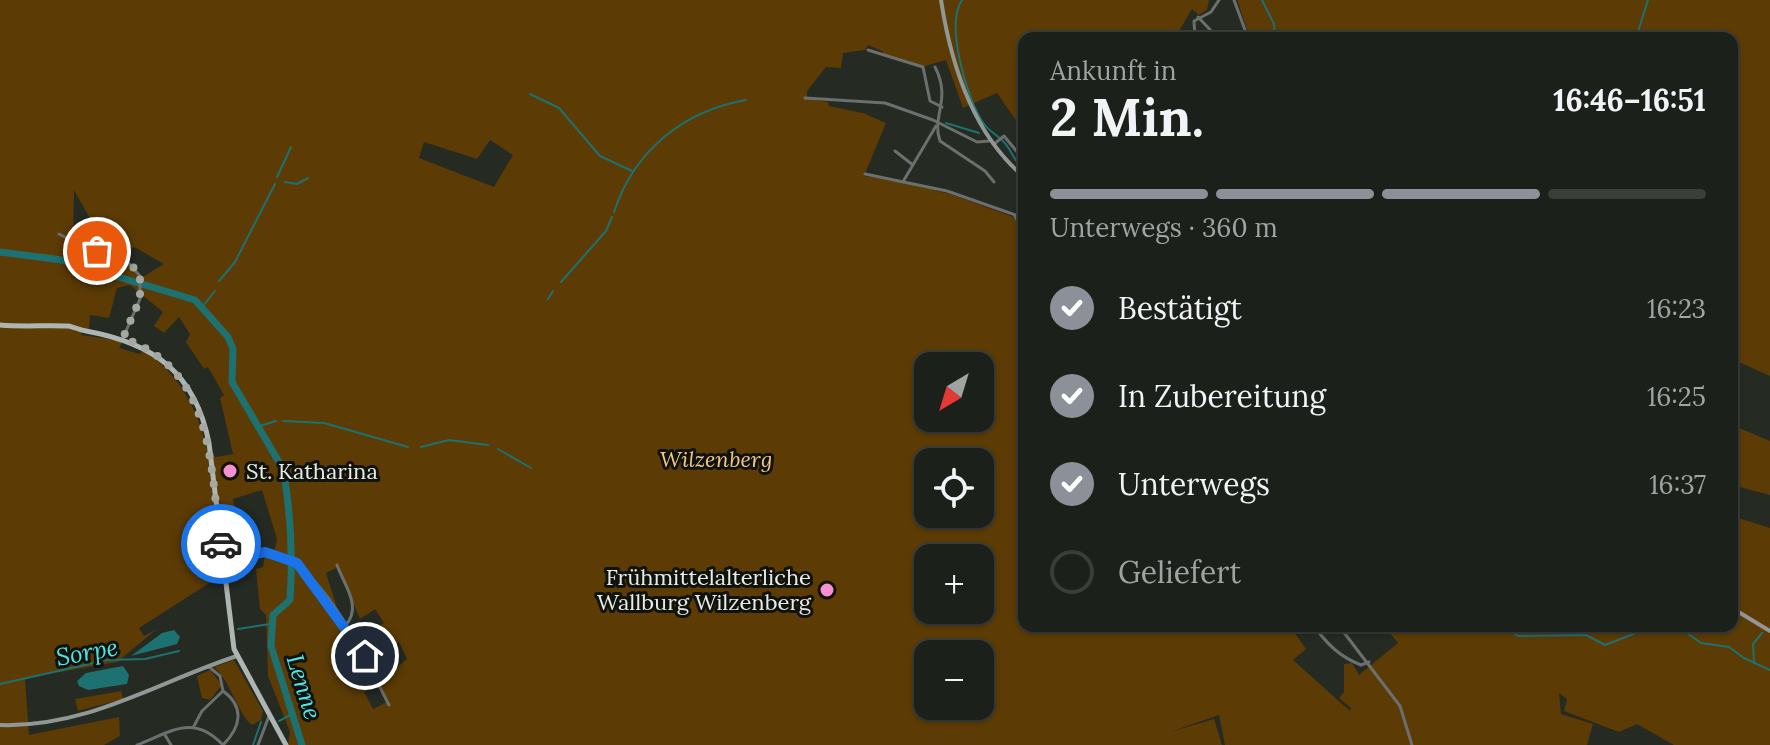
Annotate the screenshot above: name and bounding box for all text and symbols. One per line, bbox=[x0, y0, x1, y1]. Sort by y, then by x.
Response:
text: Ankunft in bbox=[1050, 54, 1176, 87]
text: 16:46–16:51 bbox=[1553, 81, 1706, 119]
text: 2 Min. bbox=[1050, 84, 1204, 150]
text: Unterwegs · 360 m bbox=[1050, 211, 1278, 244]
pin bbox=[63, 217, 131, 285]
icon: bag bbox=[75, 229, 119, 273]
icon: check bbox=[1050, 286, 1094, 330]
text: Bestätigt bbox=[1118, 289, 1242, 327]
text: 16:23 bbox=[1647, 292, 1706, 325]
north arrow bbox=[914, 352, 994, 432]
map controls bbox=[914, 352, 994, 720]
icon: check bbox=[1050, 374, 1094, 418]
text: In Zubereitung bbox=[1118, 377, 1326, 415]
text: 16:25 bbox=[1647, 380, 1706, 413]
park label: Wilzenberg bbox=[660, 445, 772, 473]
button: locate bbox=[914, 448, 994, 528]
place label: St. Katharina bbox=[246, 457, 378, 485]
marker: St. Katharina bbox=[221, 462, 239, 480]
icon: check bbox=[1050, 462, 1094, 506]
text: Unterwegs bbox=[1118, 465, 1270, 503]
text: 16:37 bbox=[1649, 468, 1706, 501]
courier bbox=[181, 504, 261, 584]
icon: car bbox=[199, 522, 243, 566]
button: + bbox=[914, 544, 994, 624]
text: Geliefert bbox=[1118, 553, 1241, 591]
place label: Frühmittelalterliche Wallburg Wilzenberg bbox=[597, 563, 812, 616]
marker: Frühmittelalterliche Wallburg Wilzenberg bbox=[818, 581, 836, 599]
pin bbox=[331, 622, 399, 690]
water label: Sorpe bbox=[54, 631, 120, 673]
icon: home bbox=[343, 634, 387, 678]
button: − bbox=[914, 640, 994, 720]
water label: Lenne bbox=[279, 651, 329, 723]

